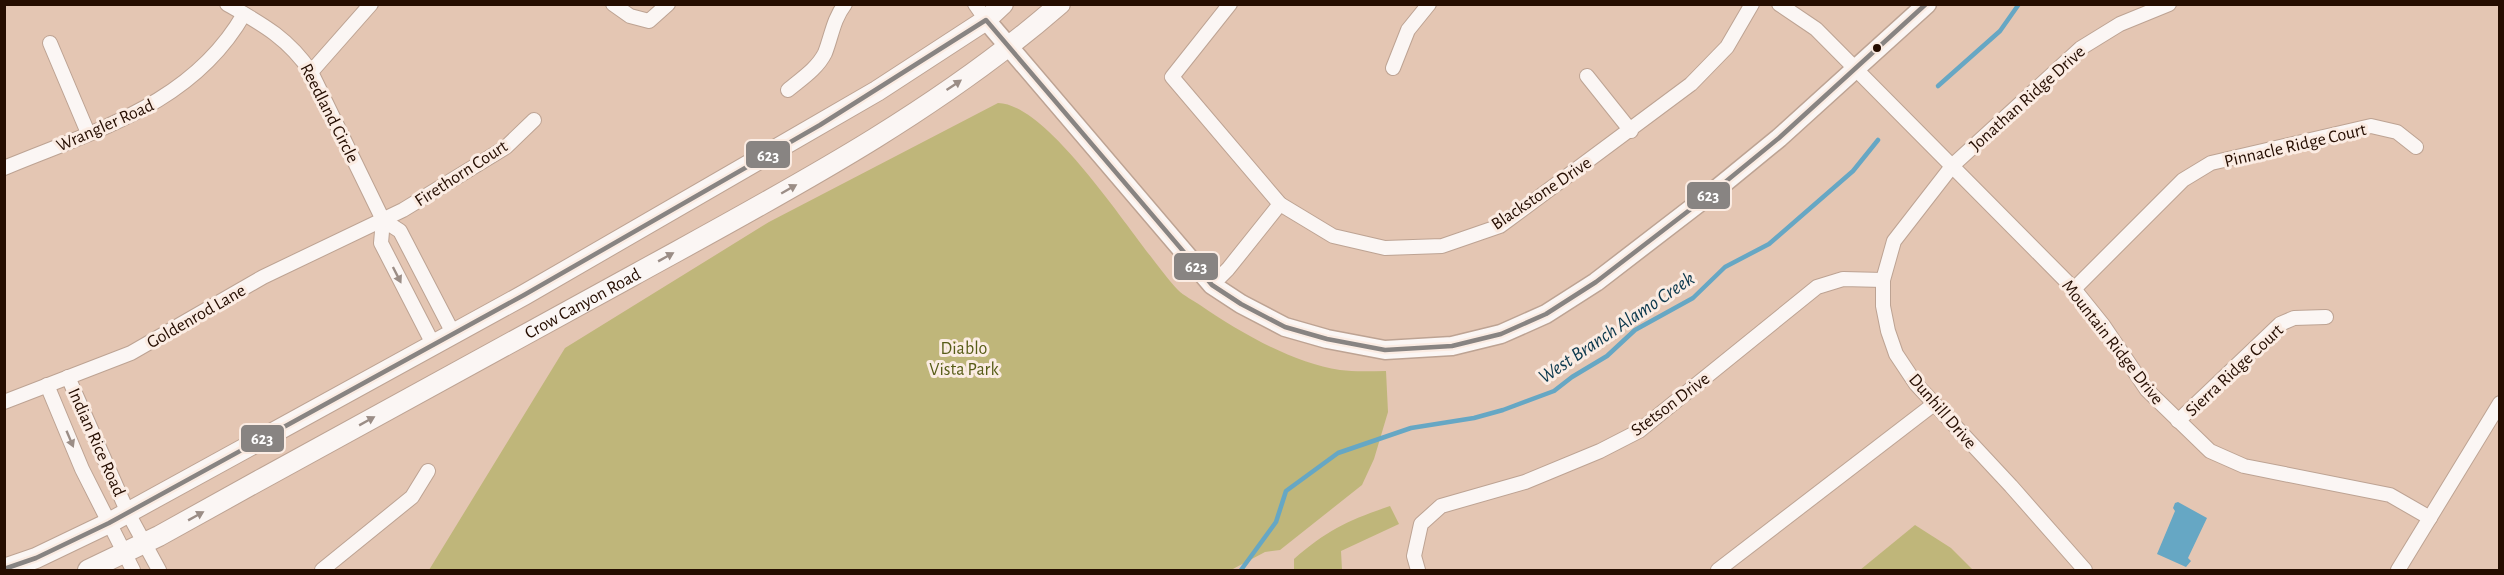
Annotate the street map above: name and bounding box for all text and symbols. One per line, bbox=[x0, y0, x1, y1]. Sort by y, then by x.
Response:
unlabelled marker bbox=[1871, 42, 1883, 54]
street label: Jonathan Ridge Drive bbox=[1967, 42, 2089, 155]
street label: Reedland Circle bbox=[296, 61, 362, 166]
one-way arrow bbox=[945, 79, 961, 91]
street label: Wrangler Road bbox=[54, 96, 157, 155]
street label: Pinnacle Ridge Court bbox=[2222, 121, 2368, 171]
street label: Firethorn Court bbox=[412, 137, 511, 210]
line badge: 623 bbox=[745, 140, 791, 169]
text: 623 bbox=[757, 148, 779, 164]
street label: Blackstone Drive bbox=[1488, 154, 1595, 234]
line badge: 623 bbox=[1686, 181, 1731, 210]
one-way arrow bbox=[780, 184, 797, 194]
text: 623 bbox=[1697, 188, 1719, 204]
one-way arrow bbox=[658, 252, 675, 262]
line badge: 623 bbox=[1173, 252, 1219, 281]
text: 623 bbox=[1185, 259, 1207, 275]
street label: Crow Canyon Road bbox=[522, 265, 644, 343]
one-way arrow bbox=[393, 266, 402, 283]
water label: West Branch Alamo Creek bbox=[1535, 268, 1698, 387]
street label: Mountain Ridge Drive bbox=[2058, 277, 2166, 408]
street label: Goldenrod Lane bbox=[144, 281, 249, 352]
street label: Sierra Ridge Court bbox=[2182, 321, 2287, 420]
park label: Diablo Vista Park bbox=[929, 340, 999, 379]
street label: Stetson Drive bbox=[1628, 370, 1713, 440]
street label: Dunhill Drive bbox=[1905, 371, 1980, 453]
street label: Indian Rice Road bbox=[64, 386, 128, 499]
one-way arrow bbox=[358, 416, 375, 426]
line badge: 623 bbox=[240, 424, 285, 453]
one-way arrow bbox=[65, 431, 75, 449]
text: 623 bbox=[251, 431, 273, 447]
one-way arrow bbox=[188, 511, 205, 521]

